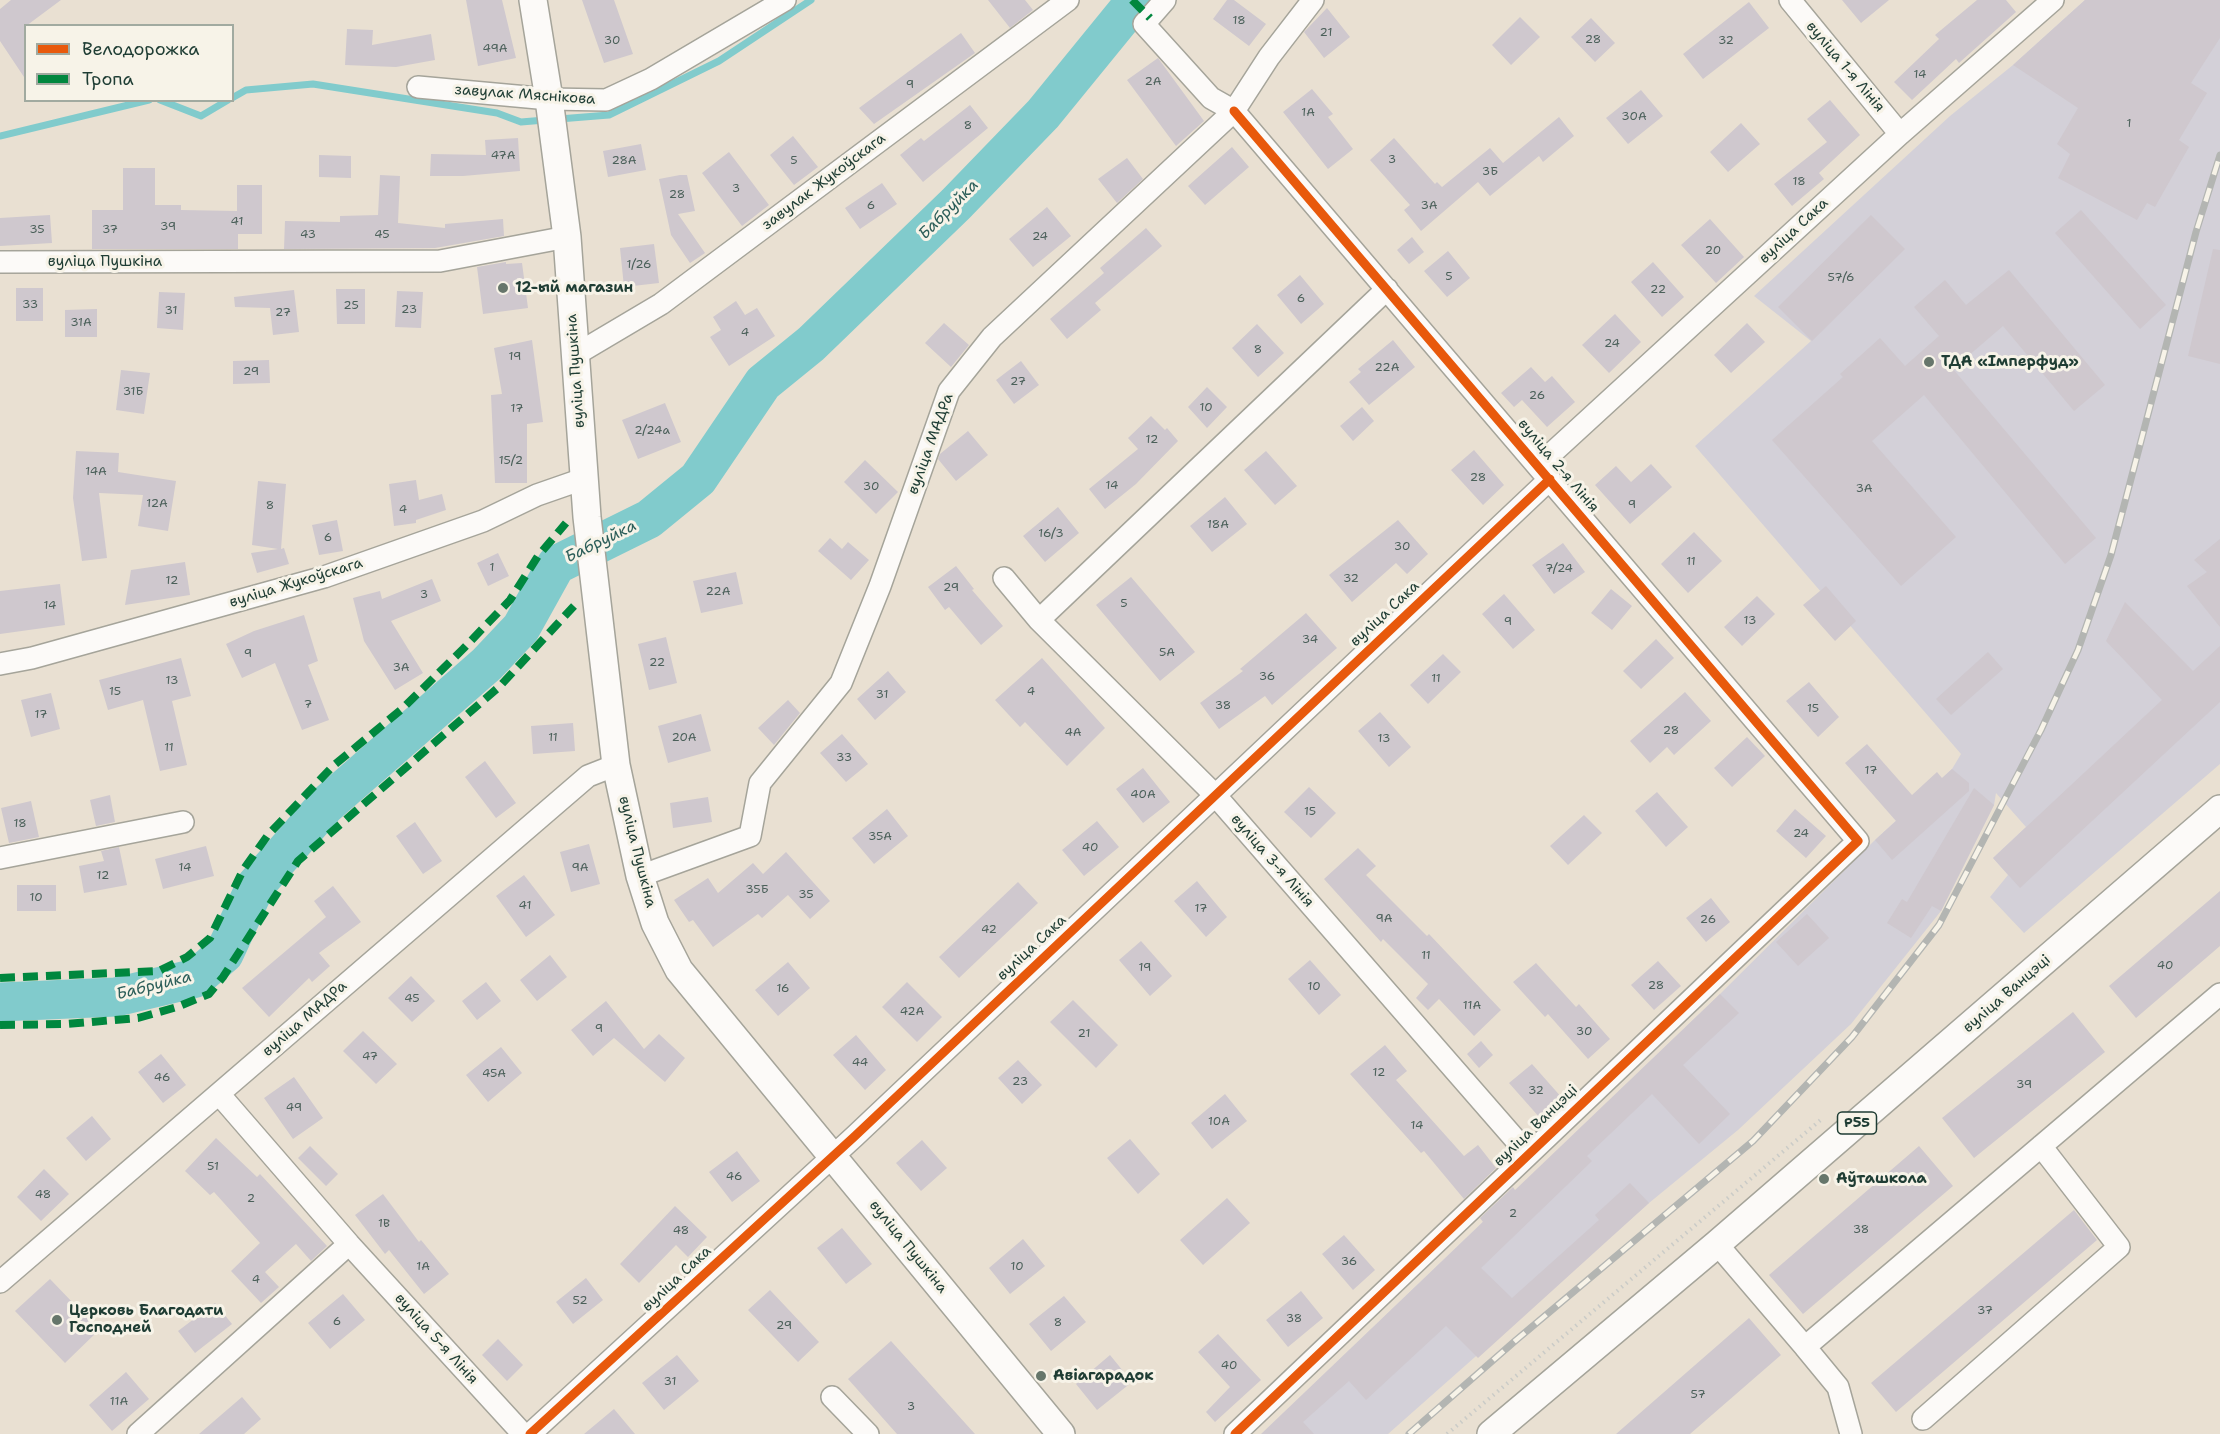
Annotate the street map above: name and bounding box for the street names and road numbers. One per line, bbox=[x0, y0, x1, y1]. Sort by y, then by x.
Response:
street label: вуліца 1-я Лінія bbox=[1802, 18, 1888, 116]
street label: завулак Мяснікова bbox=[454, 81, 596, 109]
street label: завулак Жукоўскага bbox=[759, 130, 889, 234]
street label: вуліца Сака bbox=[1756, 194, 1832, 268]
street label: вуліца Пушкіна bbox=[48, 253, 162, 271]
street label: вуліца Пушкіна bbox=[563, 313, 589, 429]
street label: вуліца МАДРа bbox=[904, 391, 958, 497]
street label: вуліца 2-я Лінія bbox=[1514, 416, 1602, 516]
street label: вуліца Жукоўскага bbox=[227, 554, 365, 612]
street label: вуліца Сака bbox=[1347, 577, 1423, 651]
street label: вуліца Пушкіна bbox=[614, 794, 660, 910]
street label: вуліца 3-я Лінія bbox=[1227, 811, 1317, 911]
street label: вуліца Сака bbox=[994, 911, 1070, 985]
street label: вуліца Ванцэці bbox=[1960, 951, 2054, 1037]
street label: вуліца МАДРа bbox=[259, 977, 351, 1061]
street label: вуліца Ванцэці bbox=[1490, 1081, 1582, 1171]
road number: Р55 bbox=[1838, 1112, 1876, 1134]
street label: вуліца Пушкіна bbox=[865, 1197, 951, 1297]
street label: вуліца Сака bbox=[639, 1242, 715, 1316]
street label: вуліца 5-я Лінія bbox=[390, 1290, 482, 1388]

